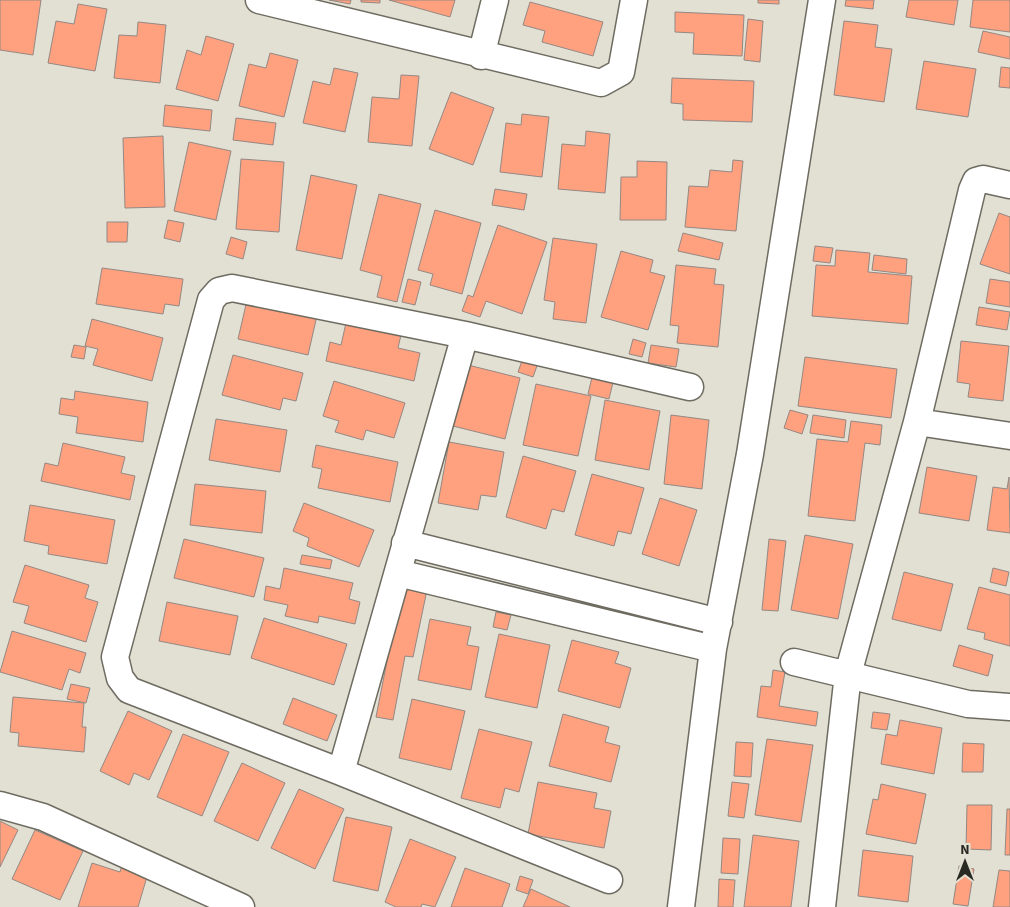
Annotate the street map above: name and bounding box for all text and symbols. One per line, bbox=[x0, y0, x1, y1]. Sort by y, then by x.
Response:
north arrow bbox=[940, 837, 990, 887]
text: N bbox=[960, 840, 970, 860]

